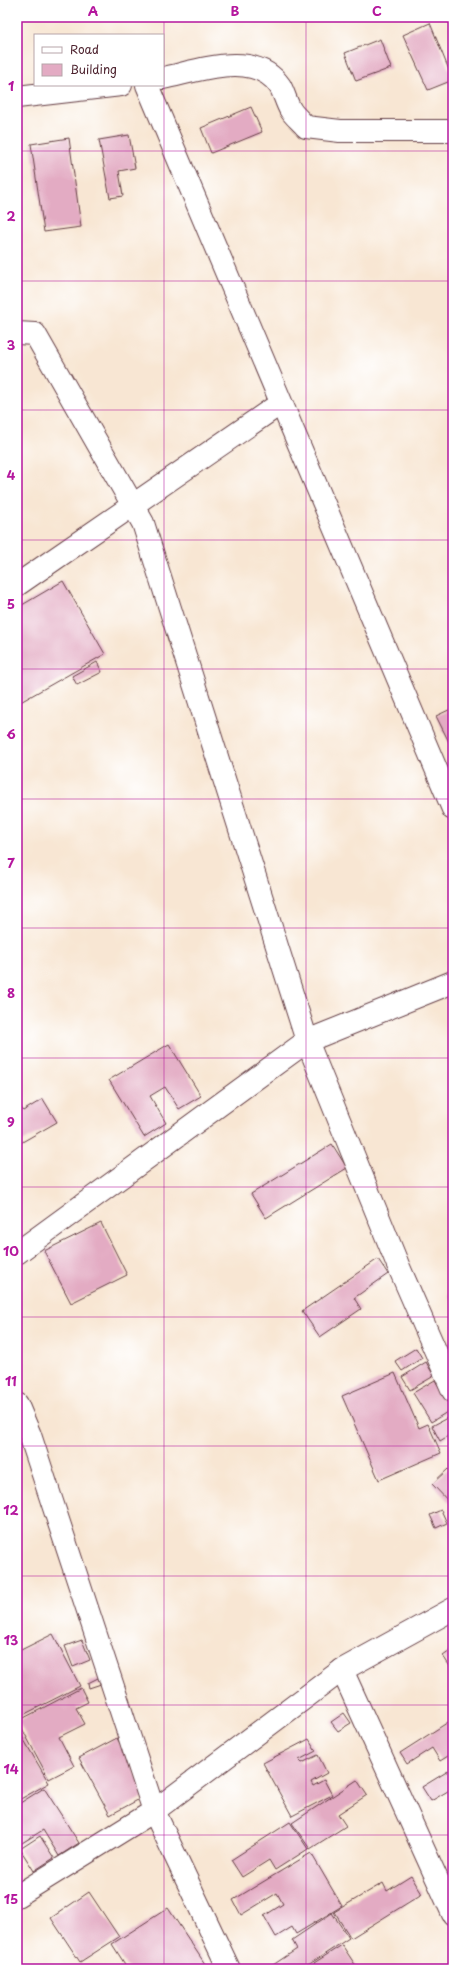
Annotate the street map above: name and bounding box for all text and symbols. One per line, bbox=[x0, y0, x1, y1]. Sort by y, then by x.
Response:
text: A bbox=[88, 1, 98, 20]
text: B bbox=[231, 1, 240, 20]
text: C bbox=[372, 1, 382, 20]
legend bbox=[34, 34, 164, 86]
text: Road bbox=[70, 40, 99, 58]
text: Building bbox=[70, 60, 117, 78]
text: 1 bbox=[8, 76, 14, 95]
text: 2 bbox=[6, 206, 16, 225]
text: 3 bbox=[7, 335, 16, 354]
text: 4 bbox=[7, 465, 16, 484]
text: 5 bbox=[7, 594, 15, 613]
text: 6 bbox=[6, 724, 16, 743]
text: 7 bbox=[7, 853, 15, 872]
text: 8 bbox=[7, 983, 15, 1002]
text: 9 bbox=[7, 1112, 15, 1131]
text: 10 bbox=[3, 1241, 19, 1260]
text: 11 bbox=[5, 1371, 17, 1390]
text: 12 bbox=[3, 1500, 19, 1519]
text: 13 bbox=[4, 1630, 19, 1649]
text: 14 bbox=[3, 1759, 19, 1778]
text: 15 bbox=[4, 1889, 18, 1908]

